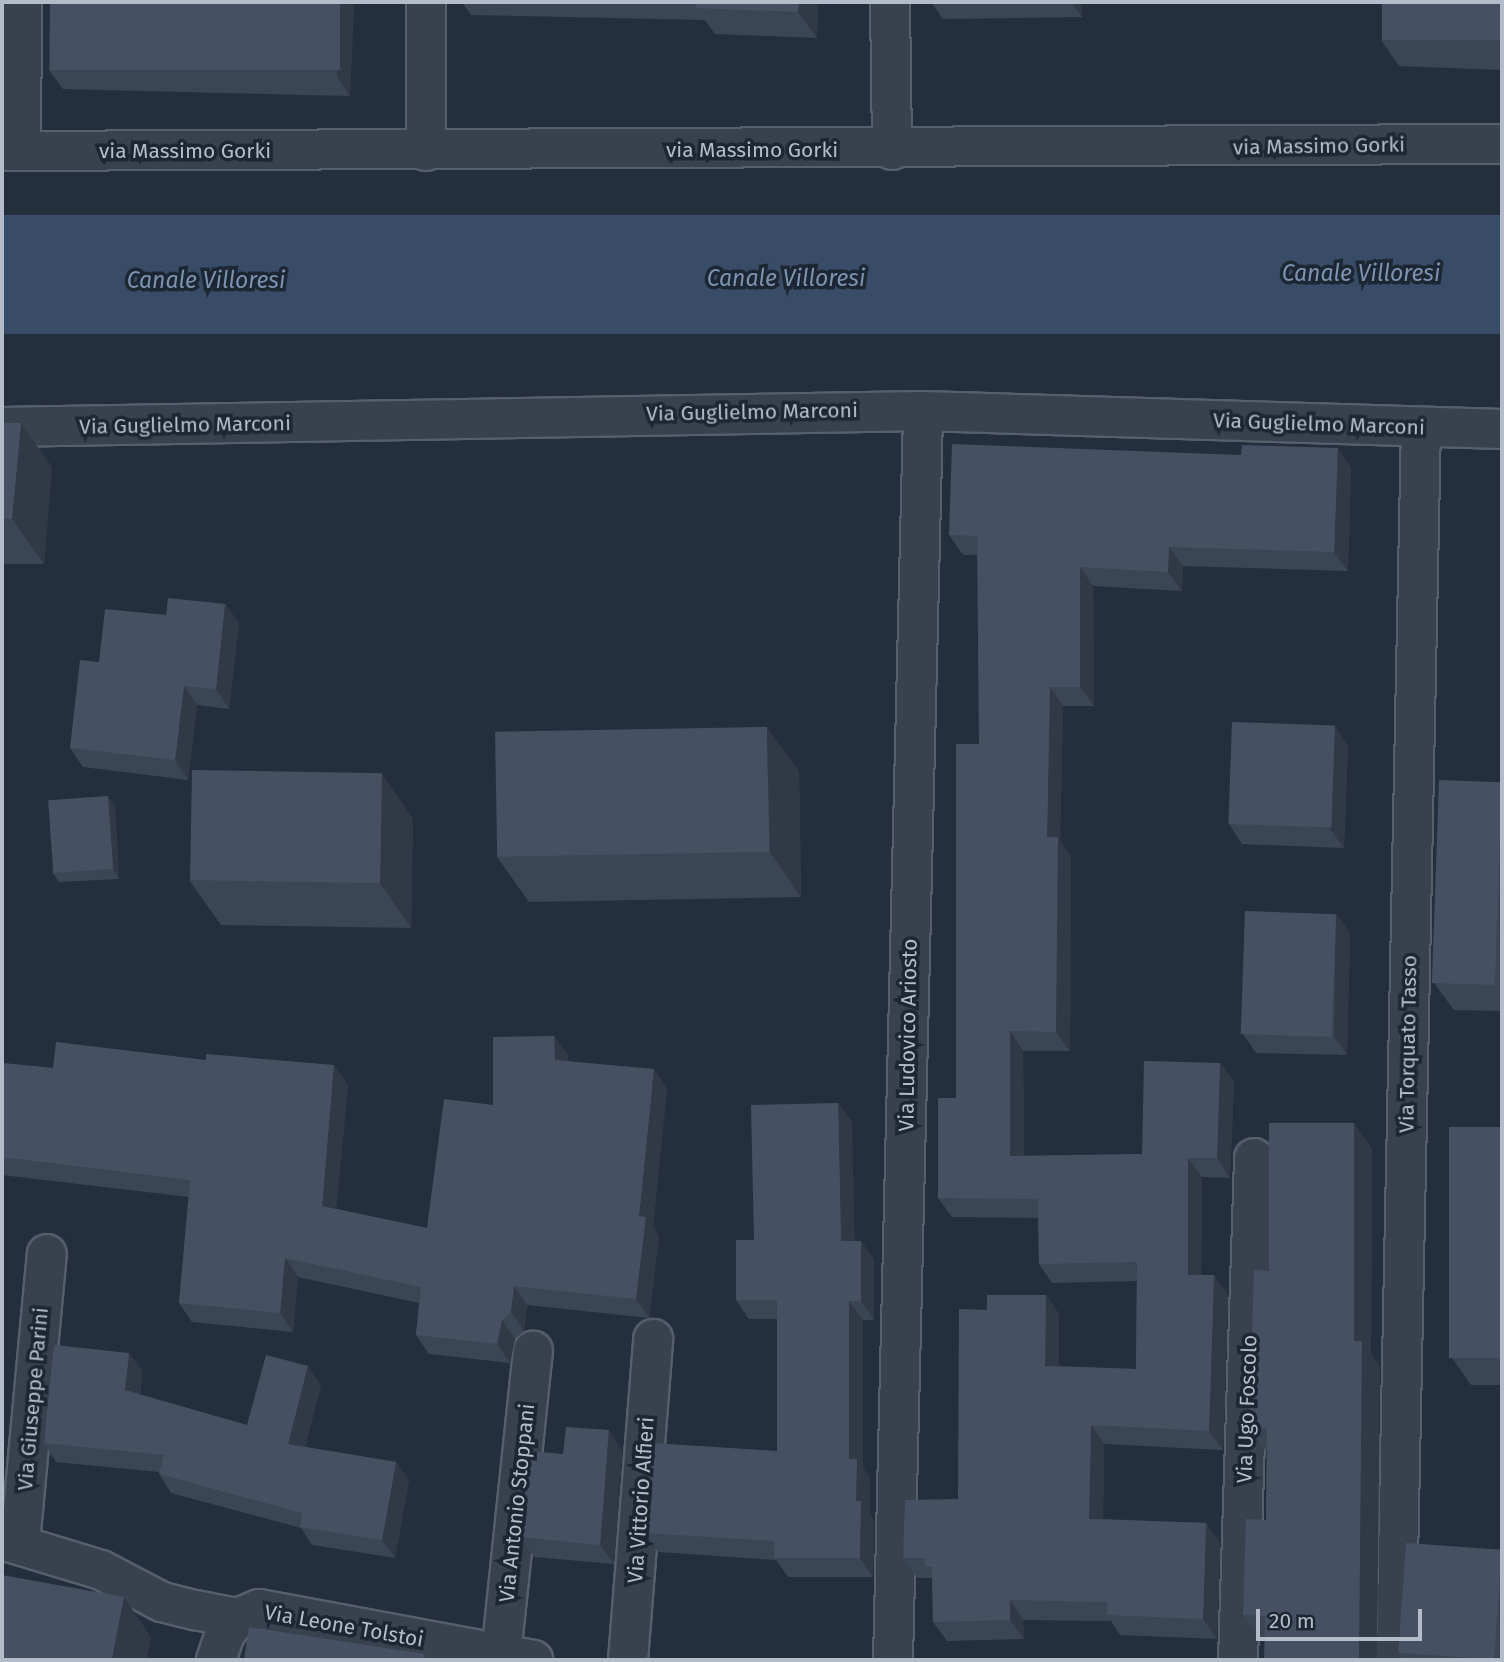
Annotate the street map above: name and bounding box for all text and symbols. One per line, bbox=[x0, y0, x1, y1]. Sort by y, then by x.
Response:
street label: via Massimo Gorki bbox=[1233, 132, 1405, 160]
street label: via Massimo Gorki bbox=[666, 137, 838, 163]
street label: via Massimo Gorki bbox=[99, 138, 271, 164]
water label: Canale Villoresi bbox=[1282, 259, 1440, 287]
water label: Canale Villoresi bbox=[707, 264, 865, 292]
water label: Canale Villoresi bbox=[127, 266, 285, 294]
street label: Via Guglielmo Marconi bbox=[646, 398, 858, 426]
street label: Via Guglielmo Marconi bbox=[1213, 408, 1425, 440]
street label: Via Guglielmo Marconi bbox=[79, 411, 291, 439]
street label: Via Ludovico Ariosto bbox=[894, 938, 922, 1132]
street label: Via Torquato Tasso bbox=[1394, 955, 1422, 1133]
street label: Via Giuseppe Parini bbox=[12, 1306, 54, 1492]
street label: Via Ugo Foscolo bbox=[1232, 1334, 1262, 1484]
street label: Via Antonio Stoppani bbox=[494, 1402, 540, 1604]
street label: Via Vittorio Alfieri bbox=[623, 1416, 659, 1584]
scale bar bbox=[1259, 1596, 1425, 1640]
street label: Via Leone Tolstoi bbox=[263, 1600, 425, 1652]
text: 20 m bbox=[1269, 1608, 1315, 1634]

